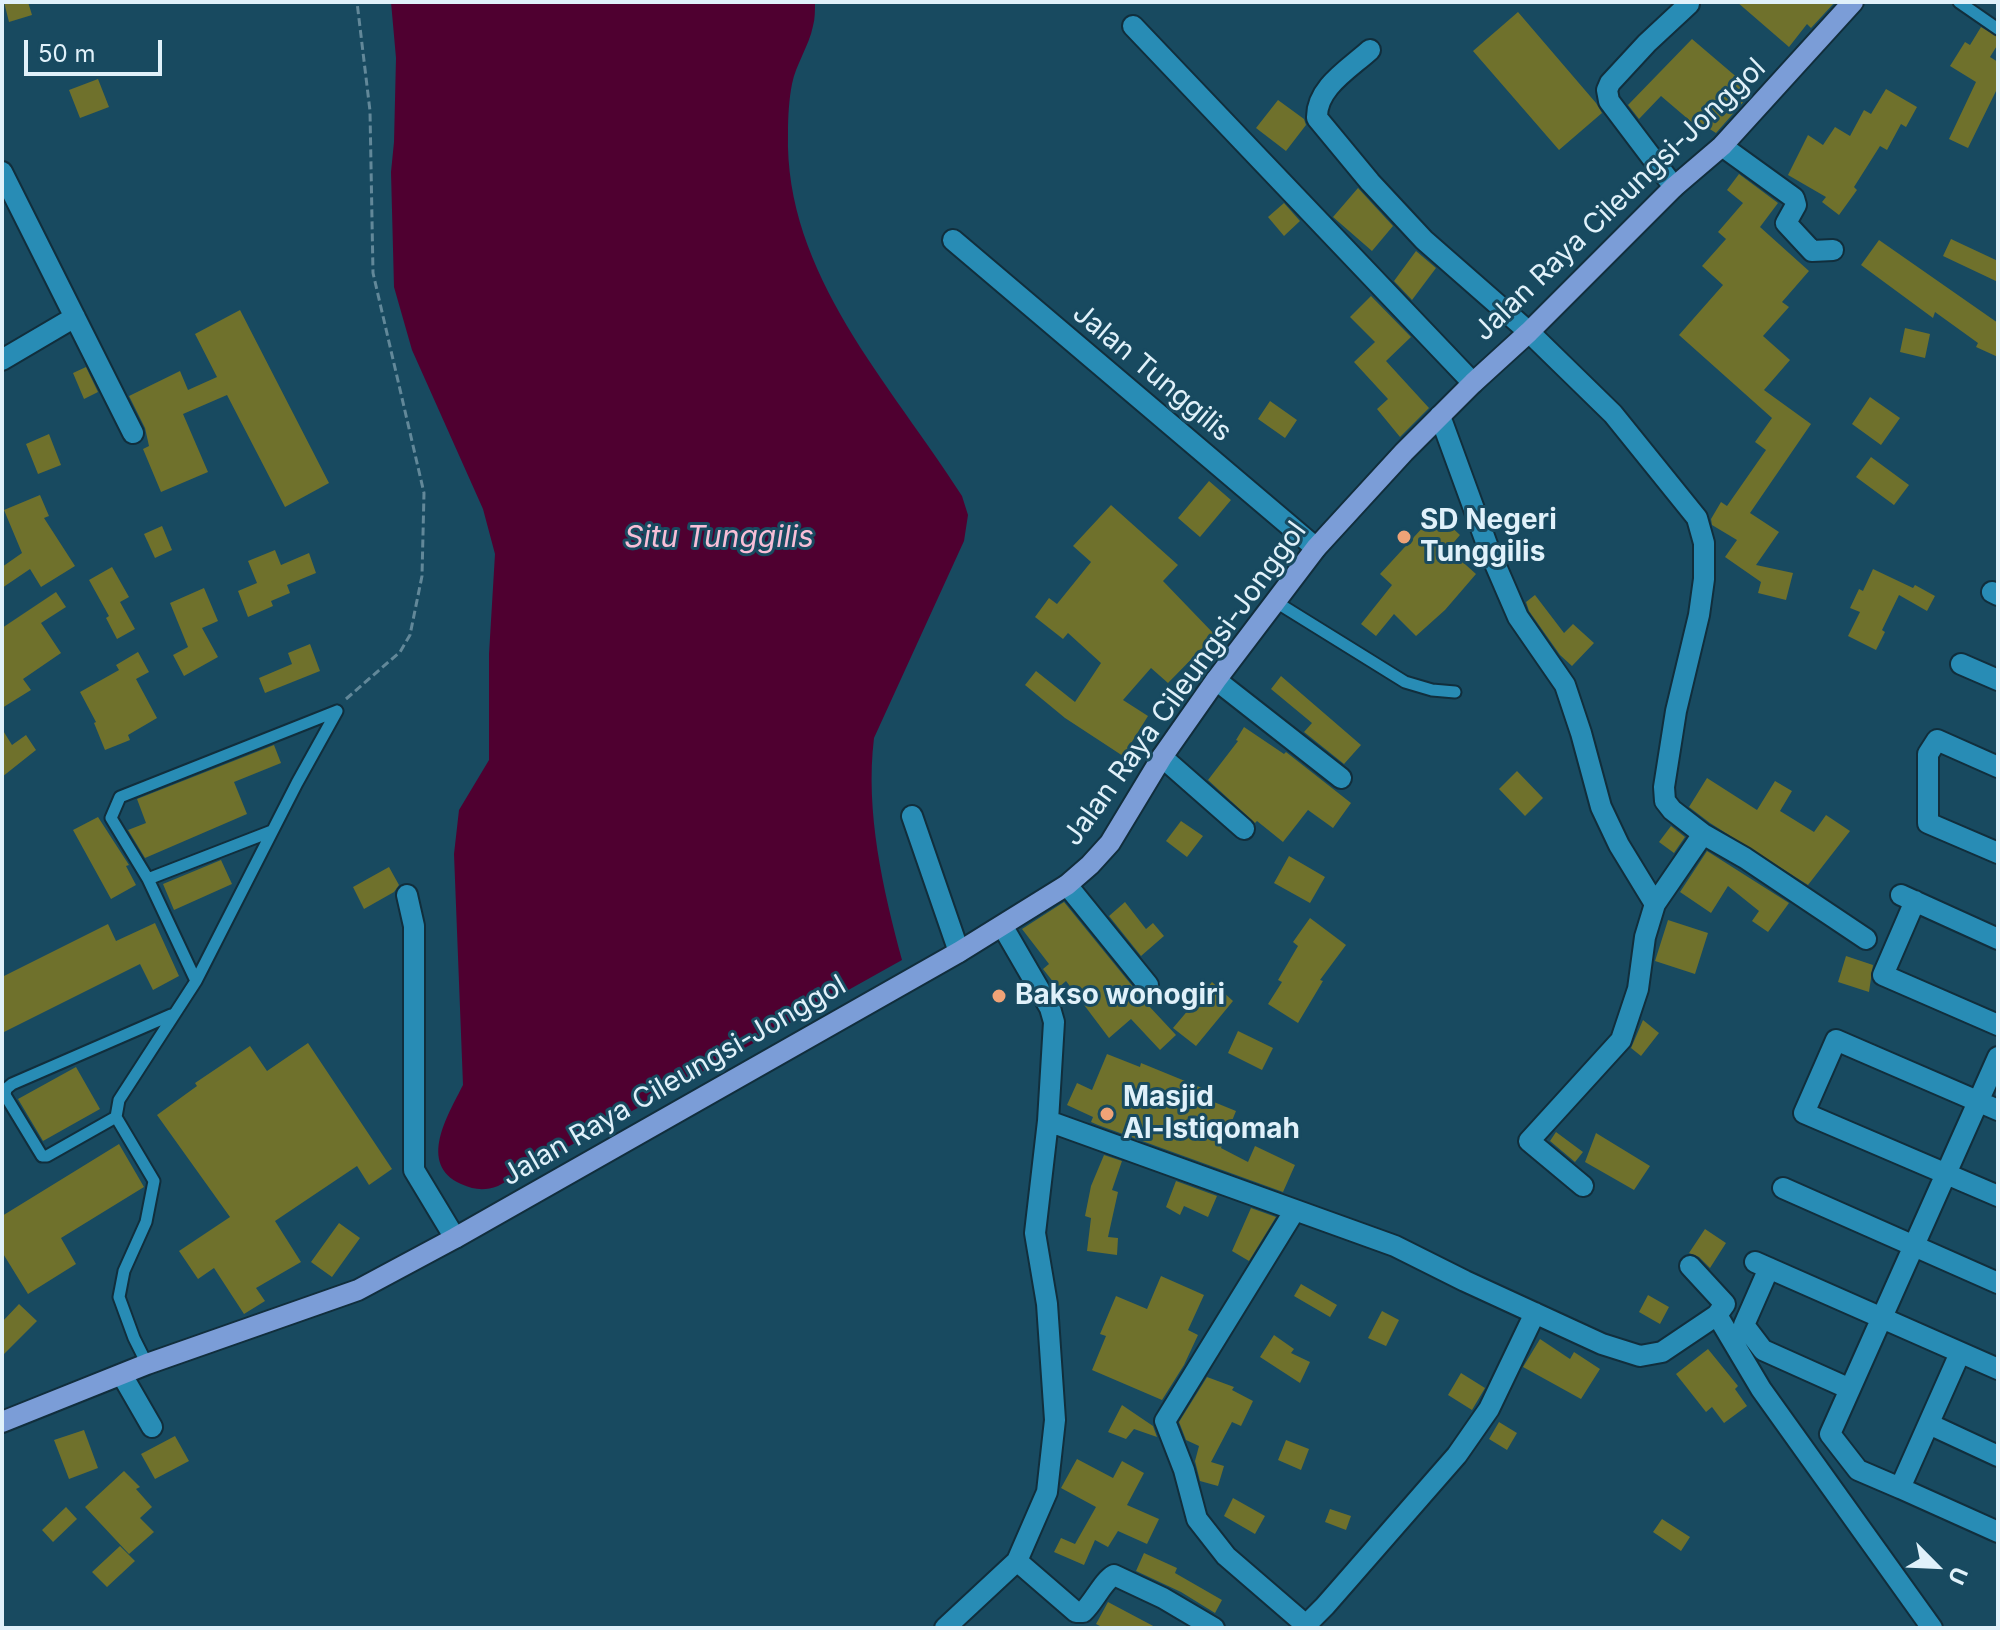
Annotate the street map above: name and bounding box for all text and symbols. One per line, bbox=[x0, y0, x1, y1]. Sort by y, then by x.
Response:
scale bar bbox=[28, 24, 166, 74]
text: 50 m bbox=[38, 39, 96, 68]
street label: Jalan Raya Cileungsi-Jonggol bbox=[1467, 52, 1773, 348]
street label: Jalan Tunggilis bbox=[1066, 297, 1238, 449]
place label: SD Negeri Tunggilis bbox=[1420, 504, 1557, 570]
street label: Jalan Raya Cileungsi-Jonggol bbox=[1056, 516, 1314, 852]
water label: Situ Tunggilis bbox=[624, 520, 814, 556]
marker: SD Negeri Tunggilis bbox=[1395, 528, 1413, 546]
street label: Jalan Raya Cileungsi-Jonggol bbox=[496, 968, 852, 1194]
place label: Bakso wonogiri bbox=[1015, 979, 1225, 1013]
marker: Bakso wonogiri bbox=[990, 987, 1008, 1005]
place label: Masjid Al-Istiqomah bbox=[1123, 1081, 1300, 1147]
marker: Masjid Al-Istiqomah bbox=[1098, 1105, 1116, 1123]
north arrow bbox=[1896, 1526, 1976, 1606]
text: U bbox=[1943, 1563, 1973, 1588]

